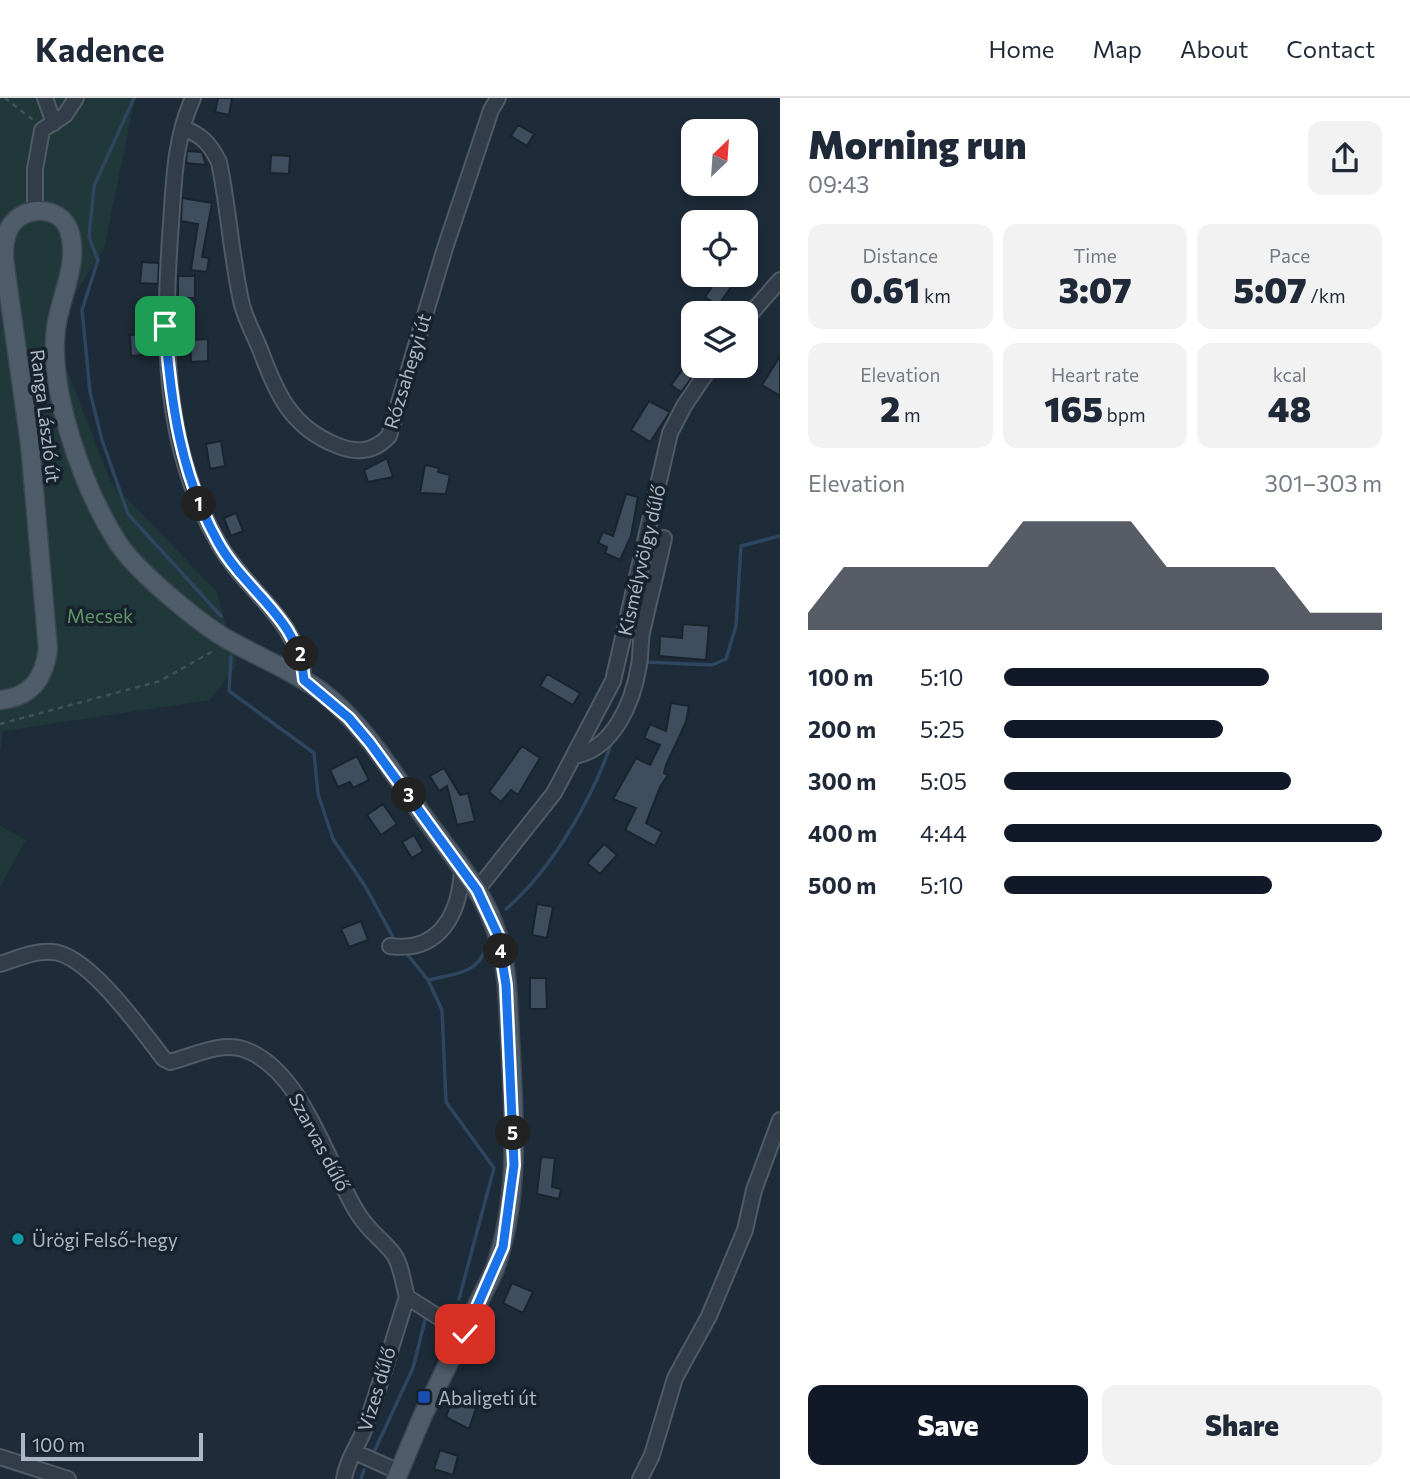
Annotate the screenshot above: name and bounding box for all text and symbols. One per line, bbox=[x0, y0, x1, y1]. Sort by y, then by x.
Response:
text: Kadence bbox=[35, 28, 165, 69]
text: Home bbox=[989, 34, 1055, 63]
text: Map bbox=[1093, 34, 1142, 63]
text: About bbox=[1180, 34, 1248, 63]
text: Contact bbox=[1286, 34, 1375, 63]
north arrow bbox=[681, 119, 758, 196]
map controls bbox=[681, 119, 758, 378]
text: Morning run bbox=[808, 120, 1027, 167]
button: share bbox=[1308, 121, 1382, 195]
text: 09:43 bbox=[808, 170, 869, 198]
button: locate bbox=[681, 210, 758, 287]
text: Distance bbox=[863, 244, 938, 267]
text: Time bbox=[1073, 244, 1117, 267]
text: Pace bbox=[1269, 244, 1310, 267]
text: 0.61 bbox=[850, 267, 920, 310]
text: 3:07 bbox=[1058, 267, 1132, 310]
text: 5:07 bbox=[1234, 267, 1307, 310]
text: km bbox=[920, 284, 951, 307]
text: /km bbox=[1307, 284, 1346, 307]
pin bbox=[135, 296, 195, 356]
button: layers bbox=[681, 301, 758, 378]
icon: arrive bbox=[146, 307, 184, 345]
street label: Rózsahegyi út bbox=[379, 310, 436, 431]
street label: Ranga László út bbox=[26, 348, 66, 484]
text: Elevation bbox=[860, 363, 940, 386]
text: Heart rate bbox=[1051, 363, 1139, 386]
text: kcal bbox=[1273, 363, 1307, 386]
text: 2 bbox=[880, 386, 900, 429]
text: 165 bbox=[1044, 386, 1103, 429]
text: 48 bbox=[1268, 386, 1311, 429]
text: m bbox=[900, 403, 921, 426]
text: bpm bbox=[1103, 403, 1146, 426]
text: Elevation bbox=[808, 469, 905, 497]
text: 301–303 m bbox=[1265, 469, 1382, 497]
street label: Kismélyvölgy dűlő bbox=[612, 482, 670, 638]
pin: 1 bbox=[182, 486, 216, 522]
text: 1 bbox=[194, 492, 203, 515]
park label: Mecsek bbox=[67, 604, 133, 627]
pin: 2 bbox=[284, 636, 318, 672]
text: 2 bbox=[295, 642, 306, 665]
text: 100 m bbox=[808, 663, 873, 691]
text: 5:10 bbox=[920, 663, 963, 691]
text: 200 m bbox=[808, 715, 876, 743]
text: 5:25 bbox=[920, 715, 965, 743]
text: 300 m bbox=[808, 767, 876, 795]
text: 5:05 bbox=[920, 767, 967, 795]
pin: 3 bbox=[392, 778, 426, 812]
text: 3 bbox=[403, 783, 414, 806]
text: 400 m bbox=[808, 819, 877, 847]
text: 4:44 bbox=[920, 819, 967, 847]
text: 500 m bbox=[808, 871, 876, 899]
text: 5:10 bbox=[920, 871, 963, 899]
pin: 4 bbox=[484, 934, 518, 968]
text: 4 bbox=[495, 939, 506, 962]
street label: Szarvas dűlő bbox=[285, 1089, 355, 1195]
pin: 5 bbox=[496, 1116, 530, 1150]
text: 5 bbox=[507, 1121, 518, 1144]
place label: Ürögi Felső-hegy bbox=[32, 1228, 178, 1251]
marker: Ürögi Felső-hegy bbox=[10, 1231, 26, 1247]
pin bbox=[435, 1304, 495, 1364]
icon: check bbox=[446, 1315, 484, 1353]
street label: Vizes dűlő bbox=[352, 1344, 400, 1434]
button: Save bbox=[808, 1385, 1088, 1465]
button: Share bbox=[1102, 1385, 1382, 1465]
place label: Abaligeti út bbox=[438, 1386, 537, 1409]
marker: Abaligeti út bbox=[416, 1389, 432, 1405]
scale bar bbox=[21, 1430, 203, 1462]
text: 100 m bbox=[32, 1433, 85, 1456]

